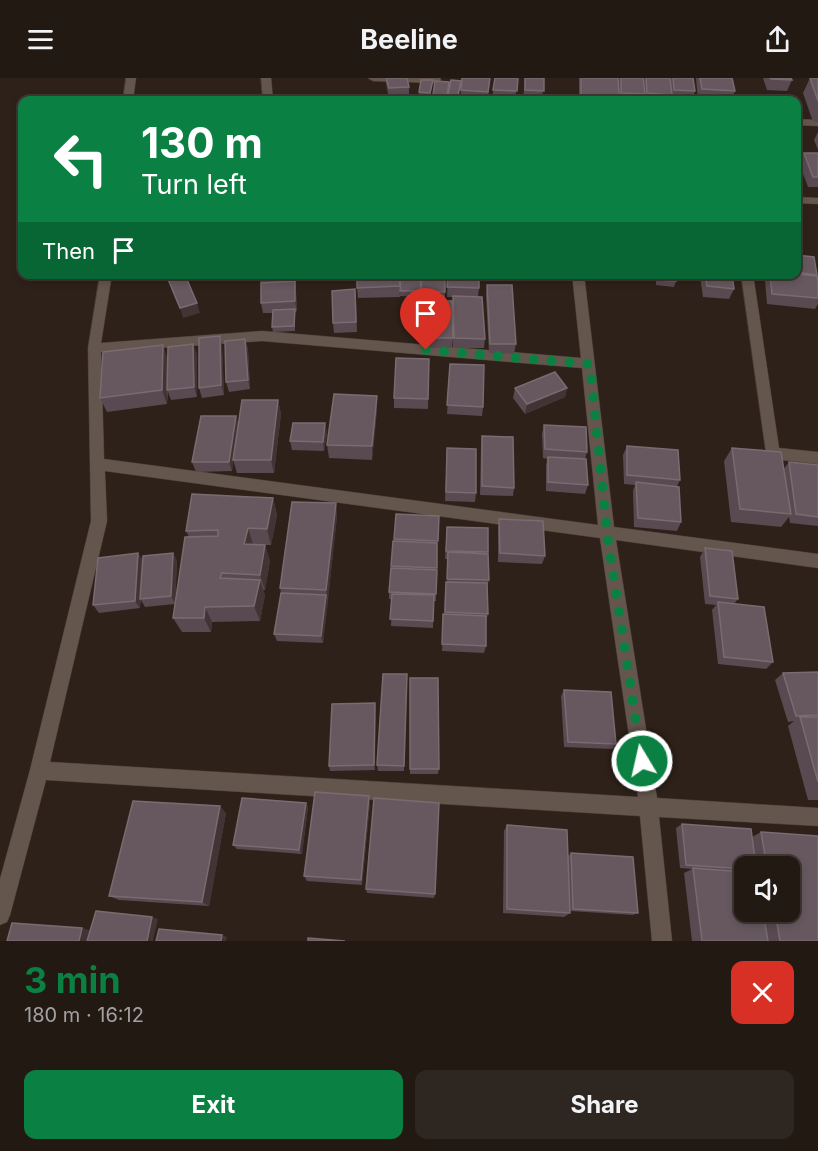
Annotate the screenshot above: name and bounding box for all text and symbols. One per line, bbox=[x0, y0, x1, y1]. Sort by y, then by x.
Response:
icon: menu bbox=[24, 23, 57, 56]
text: Beeline bbox=[360, 23, 458, 56]
icon: share bbox=[761, 23, 794, 56]
text: 130 m bbox=[141, 117, 263, 168]
icon: left bbox=[42, 120, 120, 198]
text: Turn left bbox=[141, 168, 247, 201]
icon: arrive bbox=[107, 234, 140, 267]
text: Then bbox=[42, 238, 95, 264]
pin bbox=[400, 288, 451, 350]
icon: arrive bbox=[409, 297, 442, 330]
position arrow bbox=[610, 729, 674, 793]
map controls bbox=[734, 856, 800, 922]
button: sound bbox=[734, 856, 800, 922]
text: 3 min bbox=[24, 958, 121, 1002]
button: close bbox=[731, 961, 794, 1024]
text: 180 m · 16:12 bbox=[24, 1003, 144, 1027]
button: Exit bbox=[24, 1070, 403, 1139]
button: Share bbox=[415, 1070, 794, 1139]

